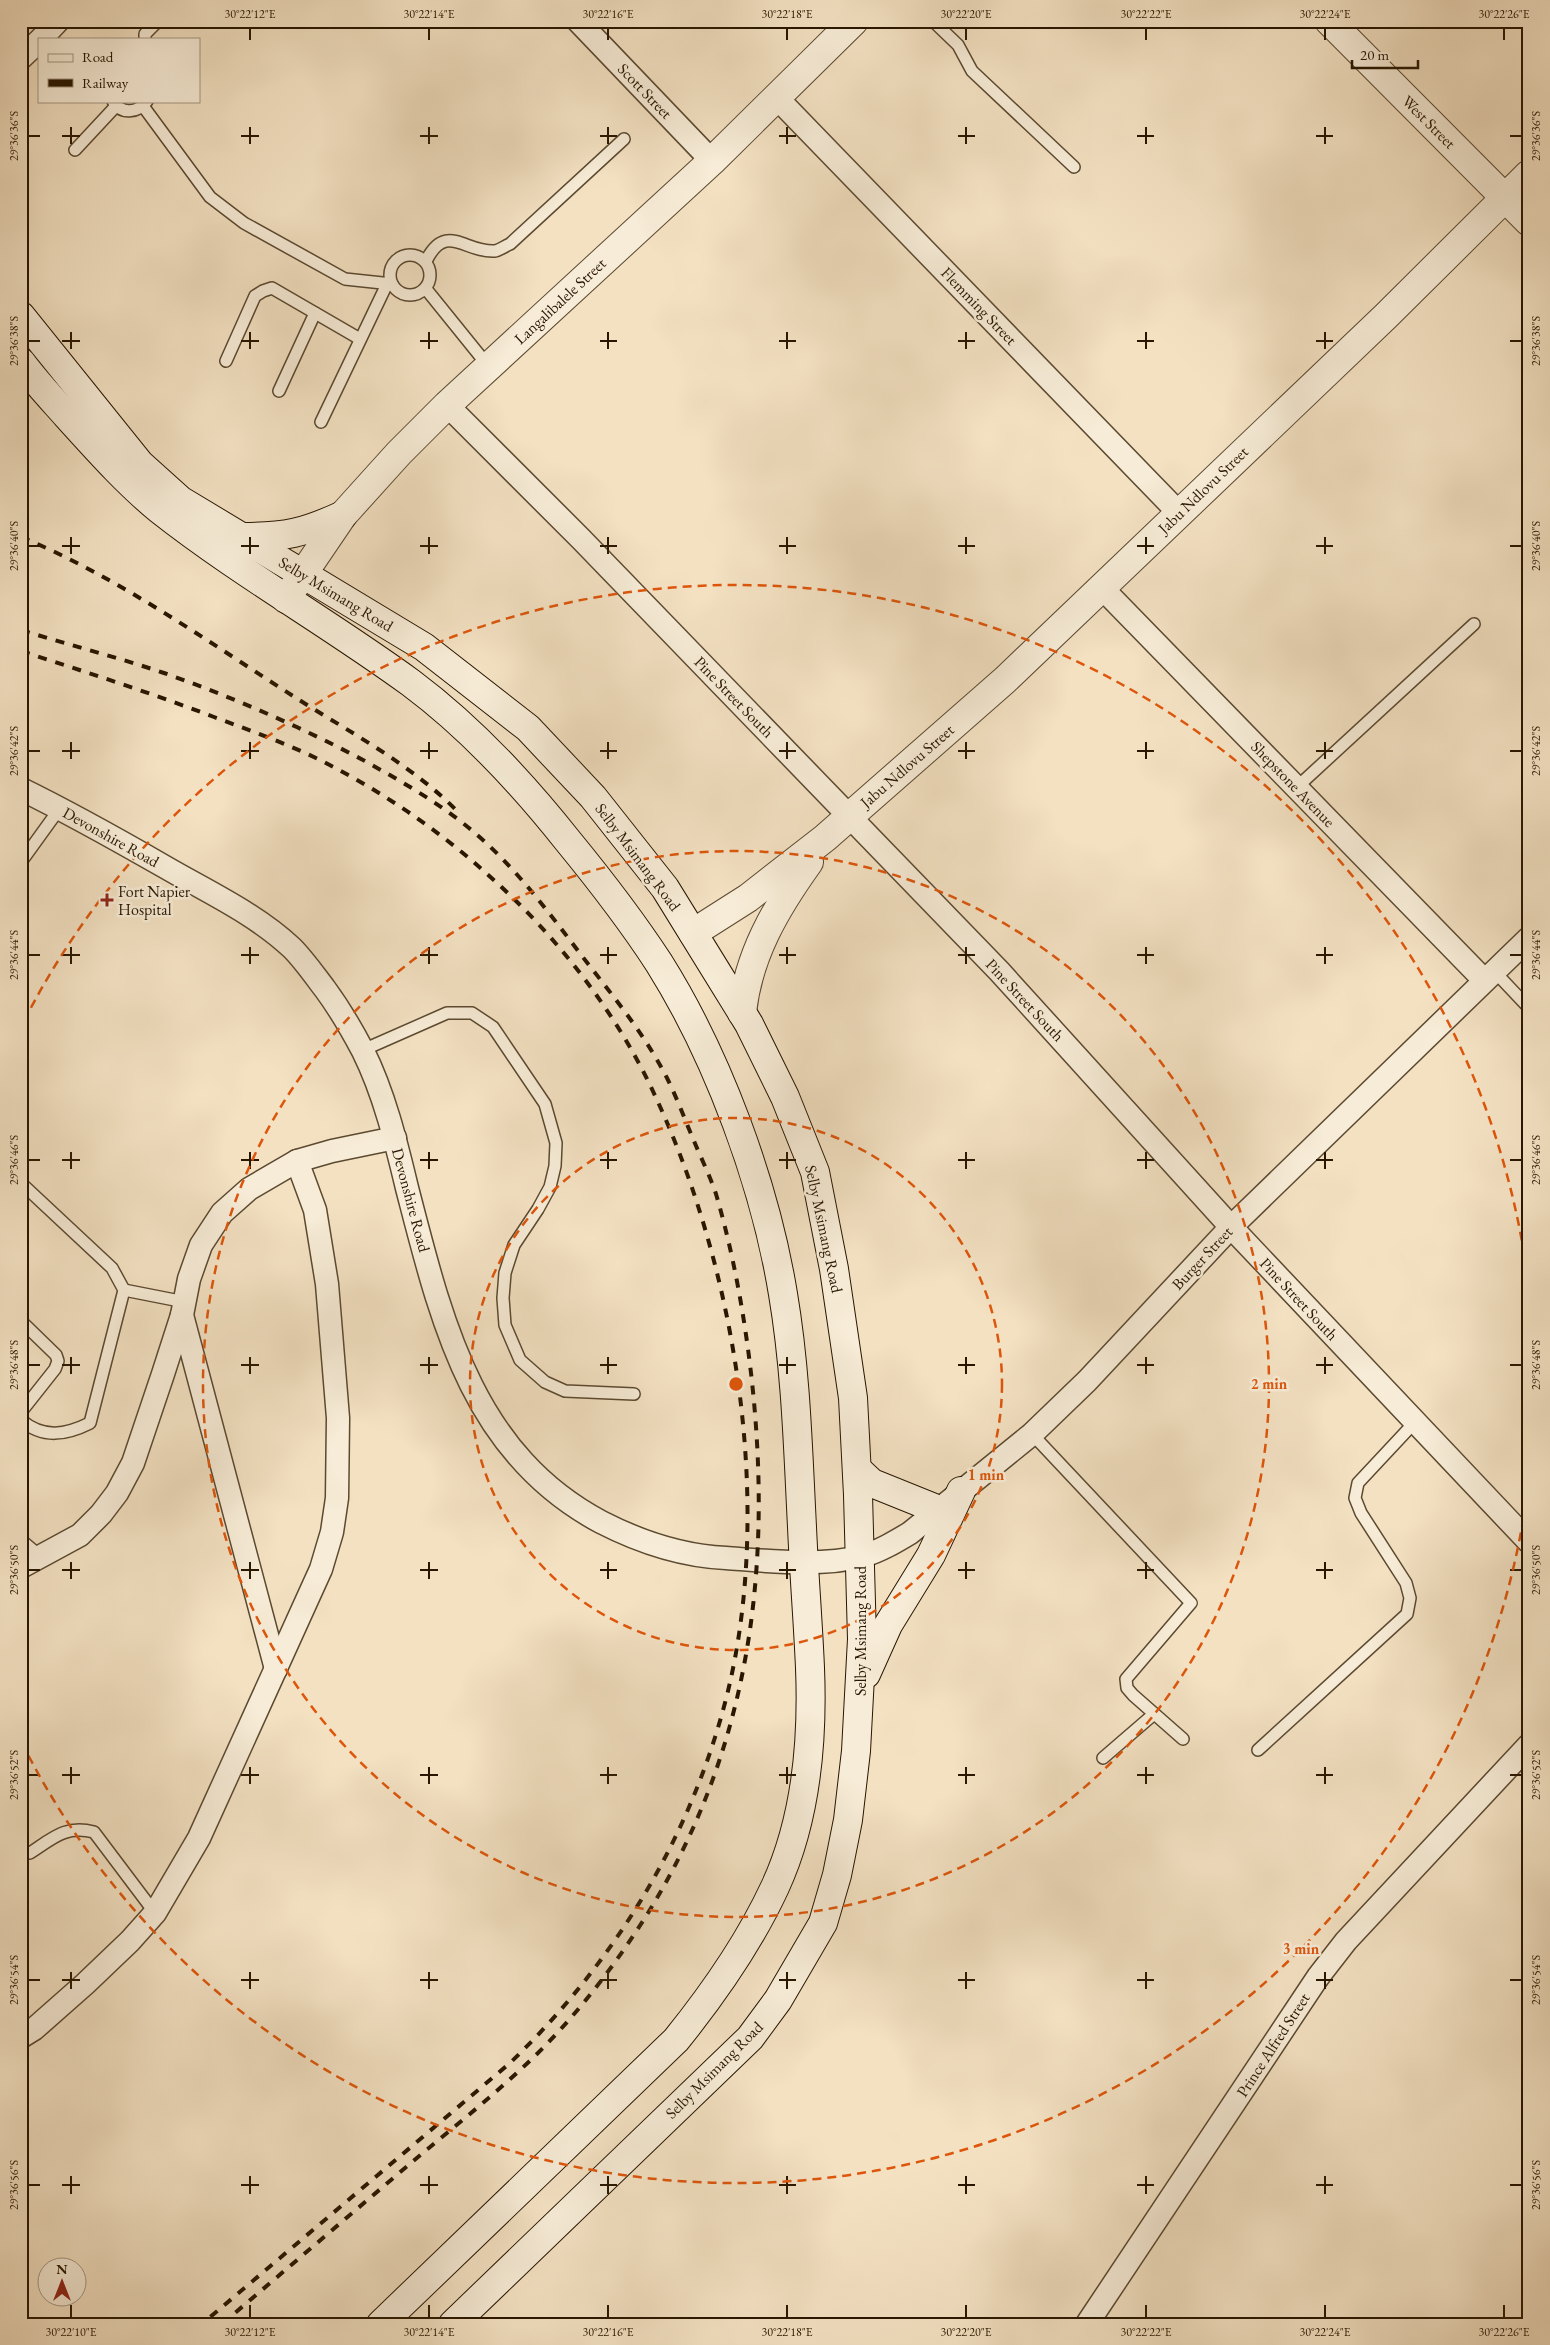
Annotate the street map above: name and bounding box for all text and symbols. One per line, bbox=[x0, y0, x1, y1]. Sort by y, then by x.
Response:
text: 30°22'12"E bbox=[224, 6, 276, 22]
text: 30°22'14"E bbox=[403, 6, 455, 22]
text: 30°22'16"E bbox=[582, 6, 634, 22]
text: 30°22'18"E bbox=[761, 6, 813, 22]
text: 30°22'20"E bbox=[940, 6, 992, 22]
text: 30°22'22"E bbox=[1120, 6, 1172, 22]
text: 30°22'24"E bbox=[1299, 6, 1351, 22]
text: 30°22'26"E bbox=[1478, 6, 1530, 22]
legend bbox=[38, 38, 200, 102]
scale bar bbox=[1352, 38, 1419, 70]
text: 20 m bbox=[1360, 45, 1389, 64]
text: Road bbox=[82, 47, 114, 66]
street label: Scott Street bbox=[613, 59, 677, 123]
text: Railway bbox=[82, 73, 129, 92]
street label: West Street bbox=[1398, 91, 1460, 153]
text: 29°36'36"S bbox=[6, 111, 22, 161]
text: 29°36'36"S bbox=[1528, 111, 1544, 161]
street label: Langalibalele Street bbox=[510, 253, 610, 349]
street label: Flemming Street bbox=[936, 262, 1022, 350]
text: 29°36'38"S bbox=[6, 316, 22, 366]
text: 29°36'38"S bbox=[1528, 316, 1544, 366]
street label: Jabu Ndlovu Street bbox=[1152, 442, 1253, 540]
text: 29°36'40"S bbox=[6, 521, 22, 571]
text: 29°36'40"S bbox=[1528, 521, 1544, 571]
street label: Selby Msimang Road bbox=[275, 552, 398, 637]
street label: Pine Street South bbox=[690, 652, 778, 742]
street label: Jabu Ndlovu Street bbox=[854, 719, 958, 814]
text: 29°36'42"S bbox=[6, 726, 22, 776]
text: 29°36'42"S bbox=[1528, 726, 1544, 776]
street label: Shepstone Avenue bbox=[1246, 736, 1340, 832]
street label: Selby Msimang Road bbox=[590, 799, 686, 916]
street label: Devonshire Road bbox=[59, 802, 164, 873]
place label: Fort Napier Hospital bbox=[118, 881, 191, 920]
marker: Fort Napier Hospital bbox=[100, 893, 114, 907]
text: 29°36'44"S bbox=[6, 930, 22, 980]
text: 29°36'44"S bbox=[1528, 930, 1544, 980]
street label: Pine Street South bbox=[981, 954, 1069, 1046]
text: 29°36'46"S bbox=[6, 1135, 22, 1185]
text: 29°36'46"S bbox=[1528, 1135, 1544, 1185]
street label: Devonshire Road bbox=[387, 1146, 435, 1255]
street label: Selby Msimang Road bbox=[800, 1163, 848, 1296]
street label: Burger Street bbox=[1167, 1222, 1237, 1294]
street label: Pine Street South bbox=[1255, 1253, 1343, 1345]
text: 29°36'48"S bbox=[6, 1340, 22, 1390]
text: 29°36'48"S bbox=[1528, 1340, 1544, 1390]
text: 2 min bbox=[1251, 1374, 1288, 1393]
centre of rings bbox=[727, 1375, 745, 1393]
text: 1 min bbox=[968, 1465, 1005, 1484]
text: 29°36'50"S bbox=[6, 1545, 22, 1595]
text: 29°36'50"S bbox=[1528, 1545, 1544, 1595]
street label: Selby Msimang Road bbox=[850, 1565, 871, 1696]
text: 29°36'52"S bbox=[6, 1750, 22, 1800]
text: 29°36'52"S bbox=[1528, 1750, 1544, 1800]
text: 3 min bbox=[1283, 1939, 1320, 1958]
text: 29°36'54"S bbox=[6, 1955, 22, 2005]
text: 29°36'54"S bbox=[1528, 1955, 1544, 2005]
street label: Prince Alfred Street bbox=[1231, 1989, 1315, 2101]
street label: Selby Msimang Road bbox=[661, 2016, 768, 2123]
text: 29°36'56"S bbox=[6, 2160, 22, 2210]
text: 29°36'56"S bbox=[1528, 2160, 1544, 2210]
north arrow bbox=[38, 2258, 88, 2308]
text: N bbox=[56, 2260, 68, 2278]
text: 30°22'10"E bbox=[45, 2324, 97, 2340]
text: 30°22'12"E bbox=[224, 2324, 276, 2340]
text: 30°22'14"E bbox=[403, 2324, 455, 2340]
text: 30°22'16"E bbox=[582, 2324, 634, 2340]
text: 30°22'18"E bbox=[761, 2324, 813, 2340]
text: 30°22'20"E bbox=[940, 2324, 992, 2340]
text: 30°22'22"E bbox=[1120, 2324, 1172, 2340]
text: 30°22'24"E bbox=[1299, 2324, 1351, 2340]
text: 30°22'26"E bbox=[1478, 2324, 1530, 2340]

